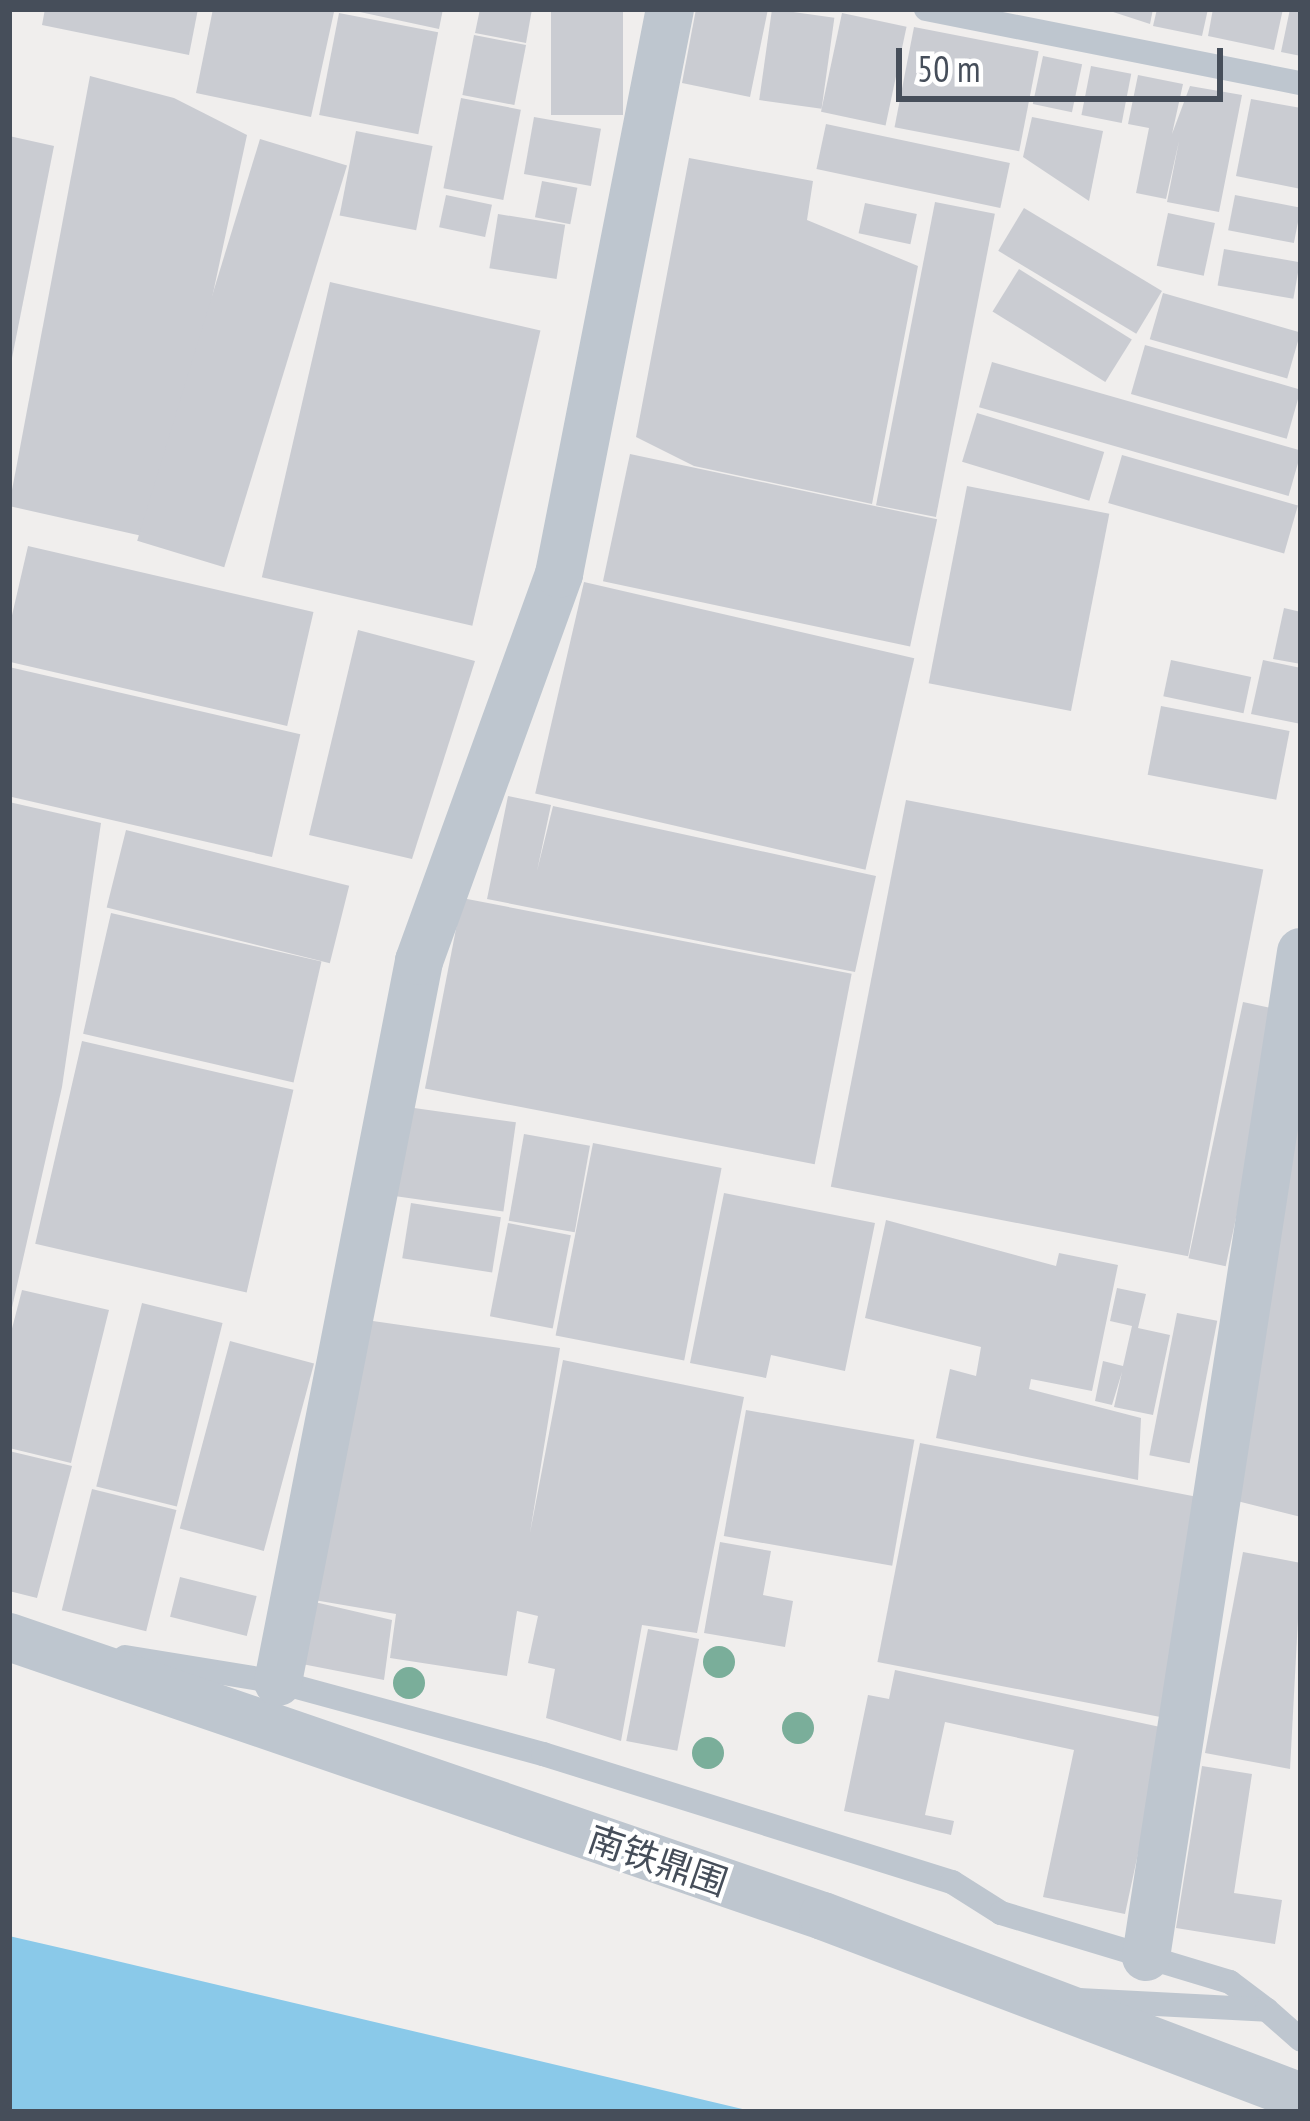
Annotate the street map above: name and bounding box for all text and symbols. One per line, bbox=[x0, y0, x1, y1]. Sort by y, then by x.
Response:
scale bar bbox=[902, 24, 1229, 98]
text: 50 m bbox=[917, 45, 980, 92]
street label: 南铁鼎围 bbox=[583, 1816, 733, 1904]

